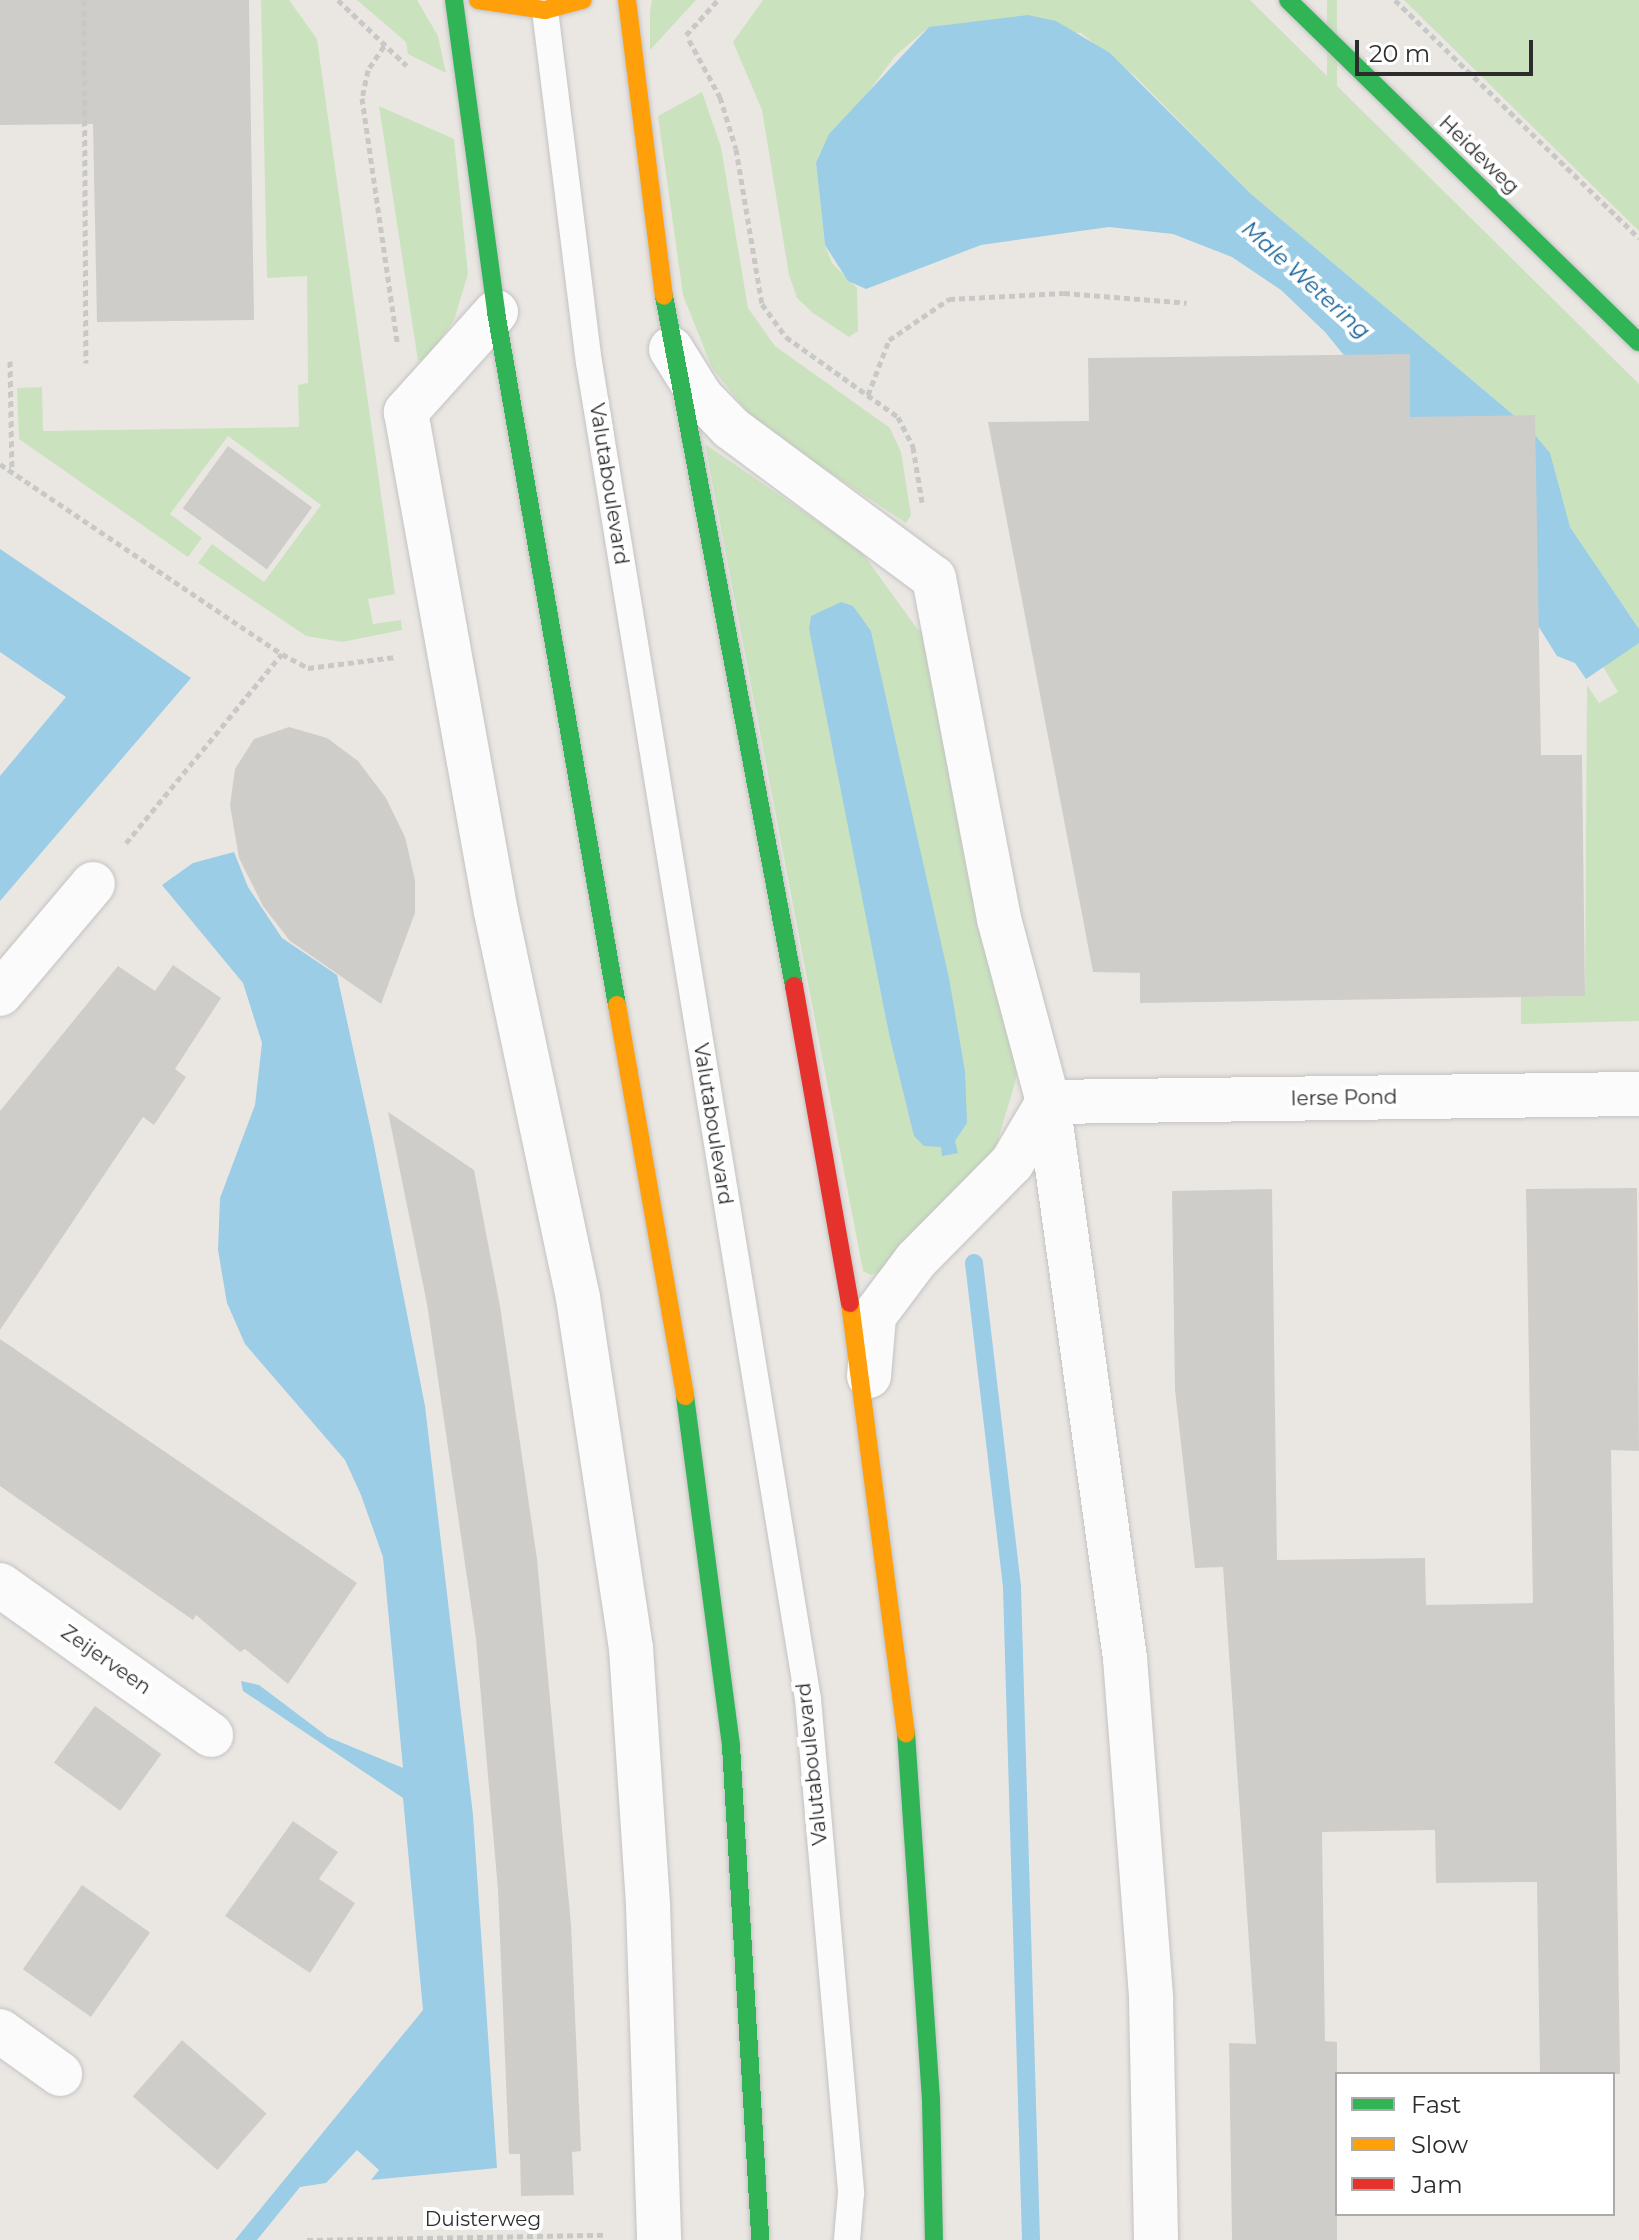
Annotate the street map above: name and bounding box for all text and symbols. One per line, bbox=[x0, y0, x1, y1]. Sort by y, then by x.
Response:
scale bar bbox=[1359, 24, 1537, 74]
text: 20 m bbox=[1369, 39, 1430, 68]
street label: Heideweg bbox=[1434, 111, 1524, 199]
water label: Male Wetering bbox=[1236, 216, 1376, 344]
street label: Valutaboulevard bbox=[584, 401, 634, 567]
street label: Valutaboulevard bbox=[688, 1041, 738, 1207]
street label: Ierse Pond bbox=[1290, 1085, 1398, 1111]
street label: Zeijerveen bbox=[56, 1620, 156, 1700]
street label: Valutaboulevard bbox=[792, 1682, 832, 1846]
legend bbox=[1335, 2072, 1615, 2216]
text: Fast bbox=[1411, 2090, 1461, 2119]
text: Slow bbox=[1411, 2130, 1468, 2159]
text: Jam bbox=[1411, 2170, 1463, 2199]
street label: Duisterweg bbox=[425, 2207, 541, 2231]

